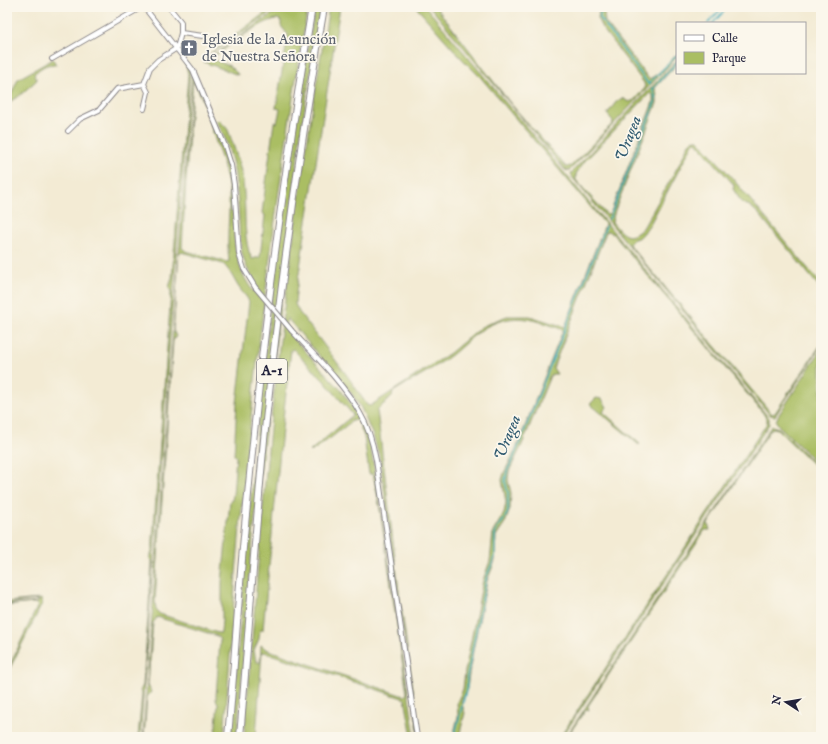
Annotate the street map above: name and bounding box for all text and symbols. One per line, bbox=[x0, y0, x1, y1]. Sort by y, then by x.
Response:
legend bbox=[676, 22, 806, 74]
place label: Iglesia de la Asunción de Nuestra Señora bbox=[202, 30, 336, 66]
text: Calle bbox=[712, 31, 738, 46]
church icon: Iglesia de la Asunción de Nuestra Señora bbox=[179, 38, 199, 58]
text: Parque bbox=[712, 51, 747, 67]
water label: Uragea bbox=[611, 113, 647, 165]
road number: A-1 bbox=[257, 359, 287, 383]
water label: Uragea bbox=[490, 412, 526, 464]
north arrow bbox=[766, 682, 806, 722]
text: N bbox=[769, 694, 785, 707]

